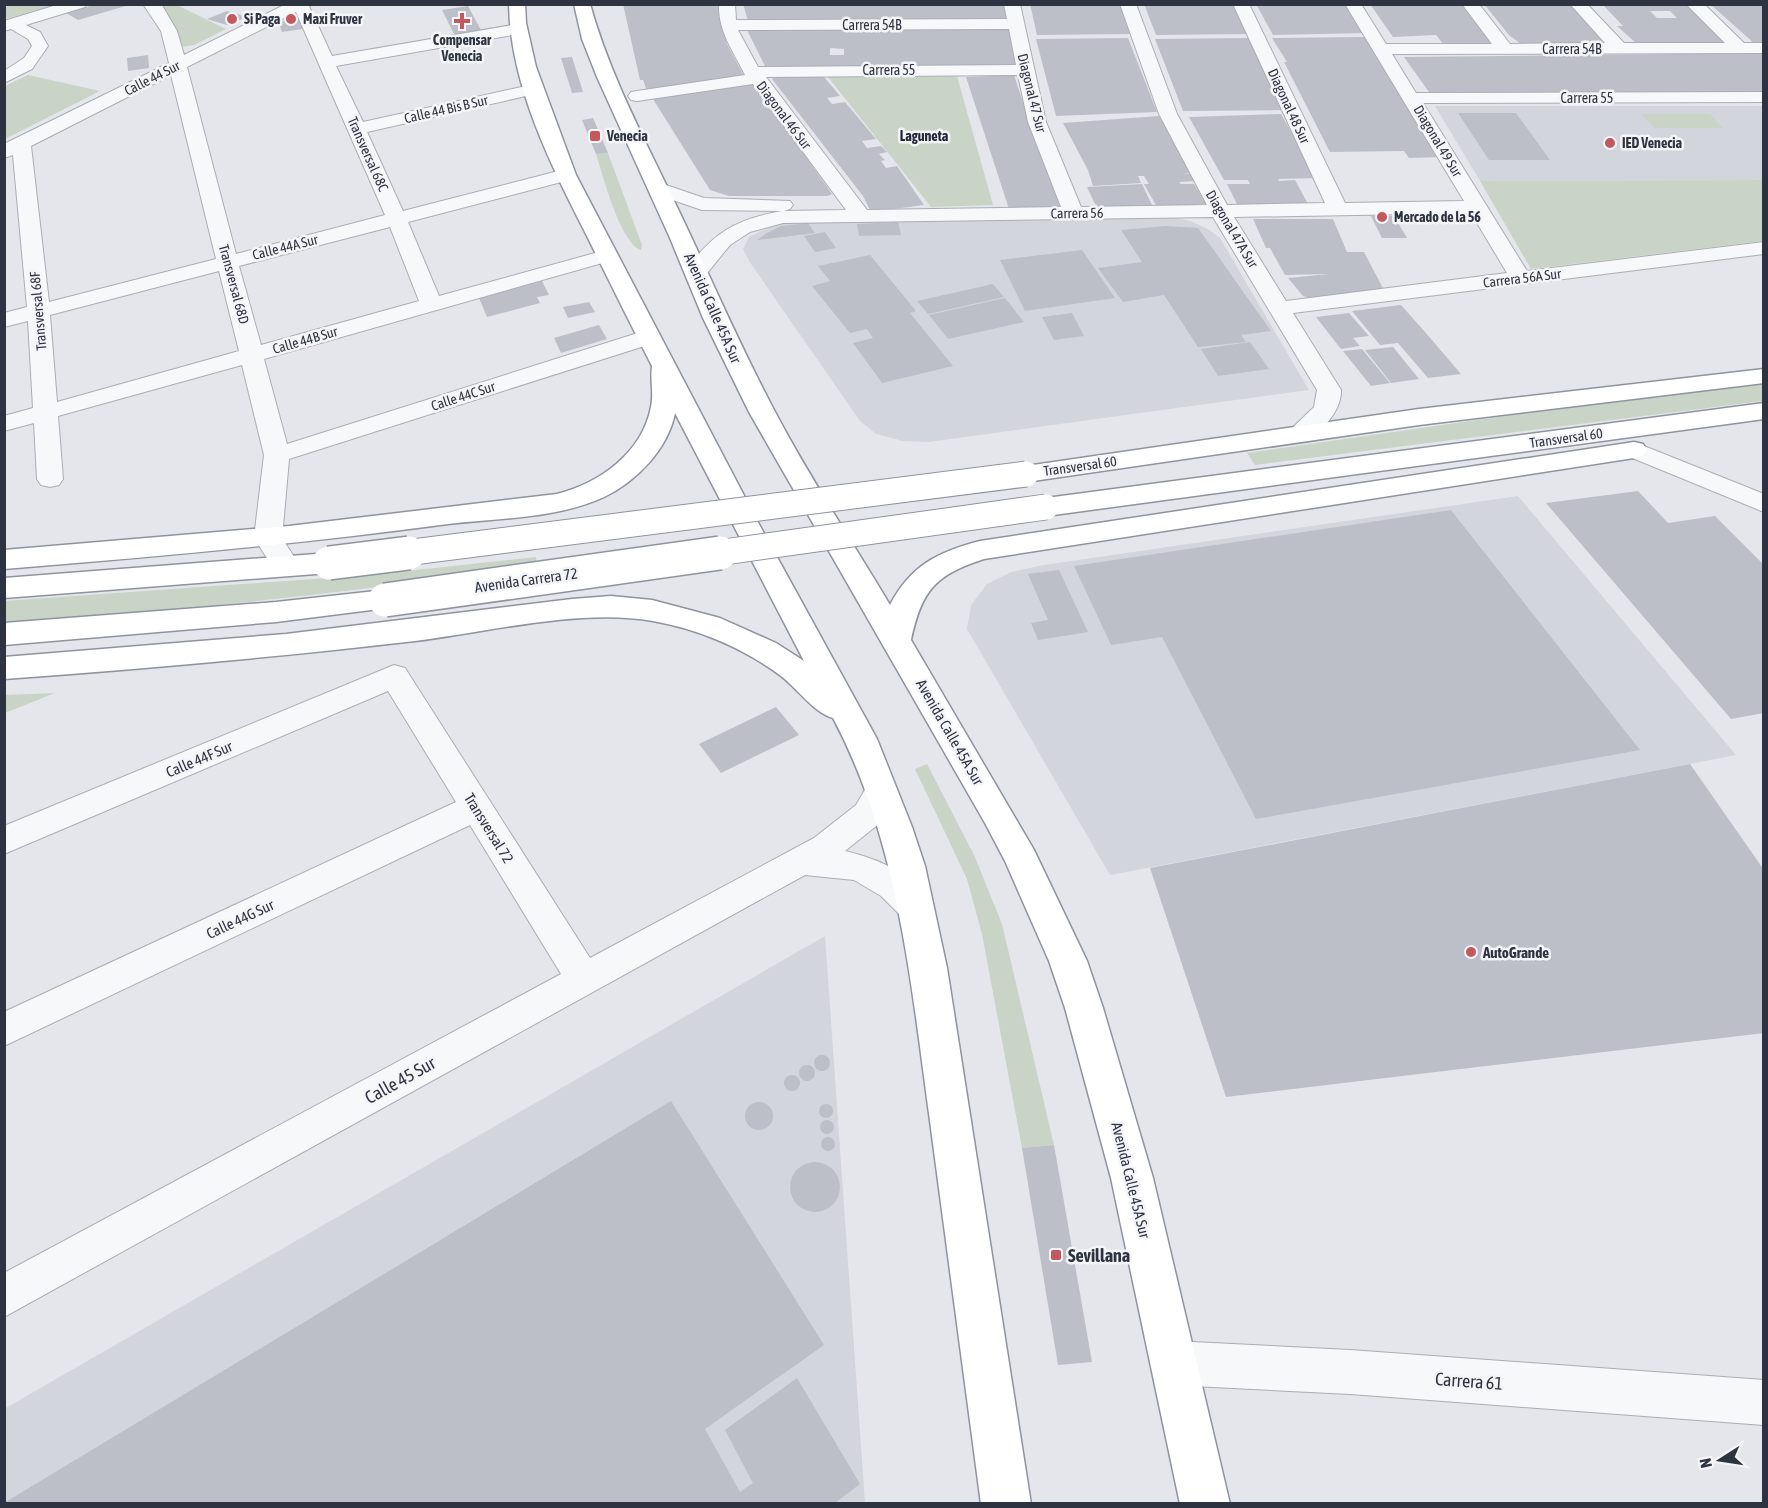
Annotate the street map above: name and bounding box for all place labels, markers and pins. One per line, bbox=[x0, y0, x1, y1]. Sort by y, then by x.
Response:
place label: Si Paga bbox=[244, 11, 281, 27]
place label: Maxi Fruver bbox=[303, 11, 363, 27]
marker: Si Paga bbox=[225, 12, 239, 26]
marker: Maxi Fruver bbox=[284, 12, 298, 26]
marker: Compensar Venecia bbox=[453, 12, 471, 30]
place label: Compensar Venecia bbox=[433, 32, 492, 64]
place label: Venecia bbox=[606, 128, 648, 144]
marker: Venecia bbox=[588, 129, 602, 143]
place label: IED Venecia bbox=[1622, 135, 1683, 151]
marker: IED Venecia bbox=[1603, 136, 1617, 150]
place label: Mercado de la 56 bbox=[1394, 209, 1481, 225]
marker: Mercado de la 56 bbox=[1375, 210, 1389, 224]
place label: AutoGrande bbox=[1482, 944, 1549, 961]
marker: AutoGrande bbox=[1464, 945, 1478, 959]
place label: Sevillana bbox=[1068, 1245, 1130, 1266]
marker: Sevillana bbox=[1049, 1248, 1063, 1262]

